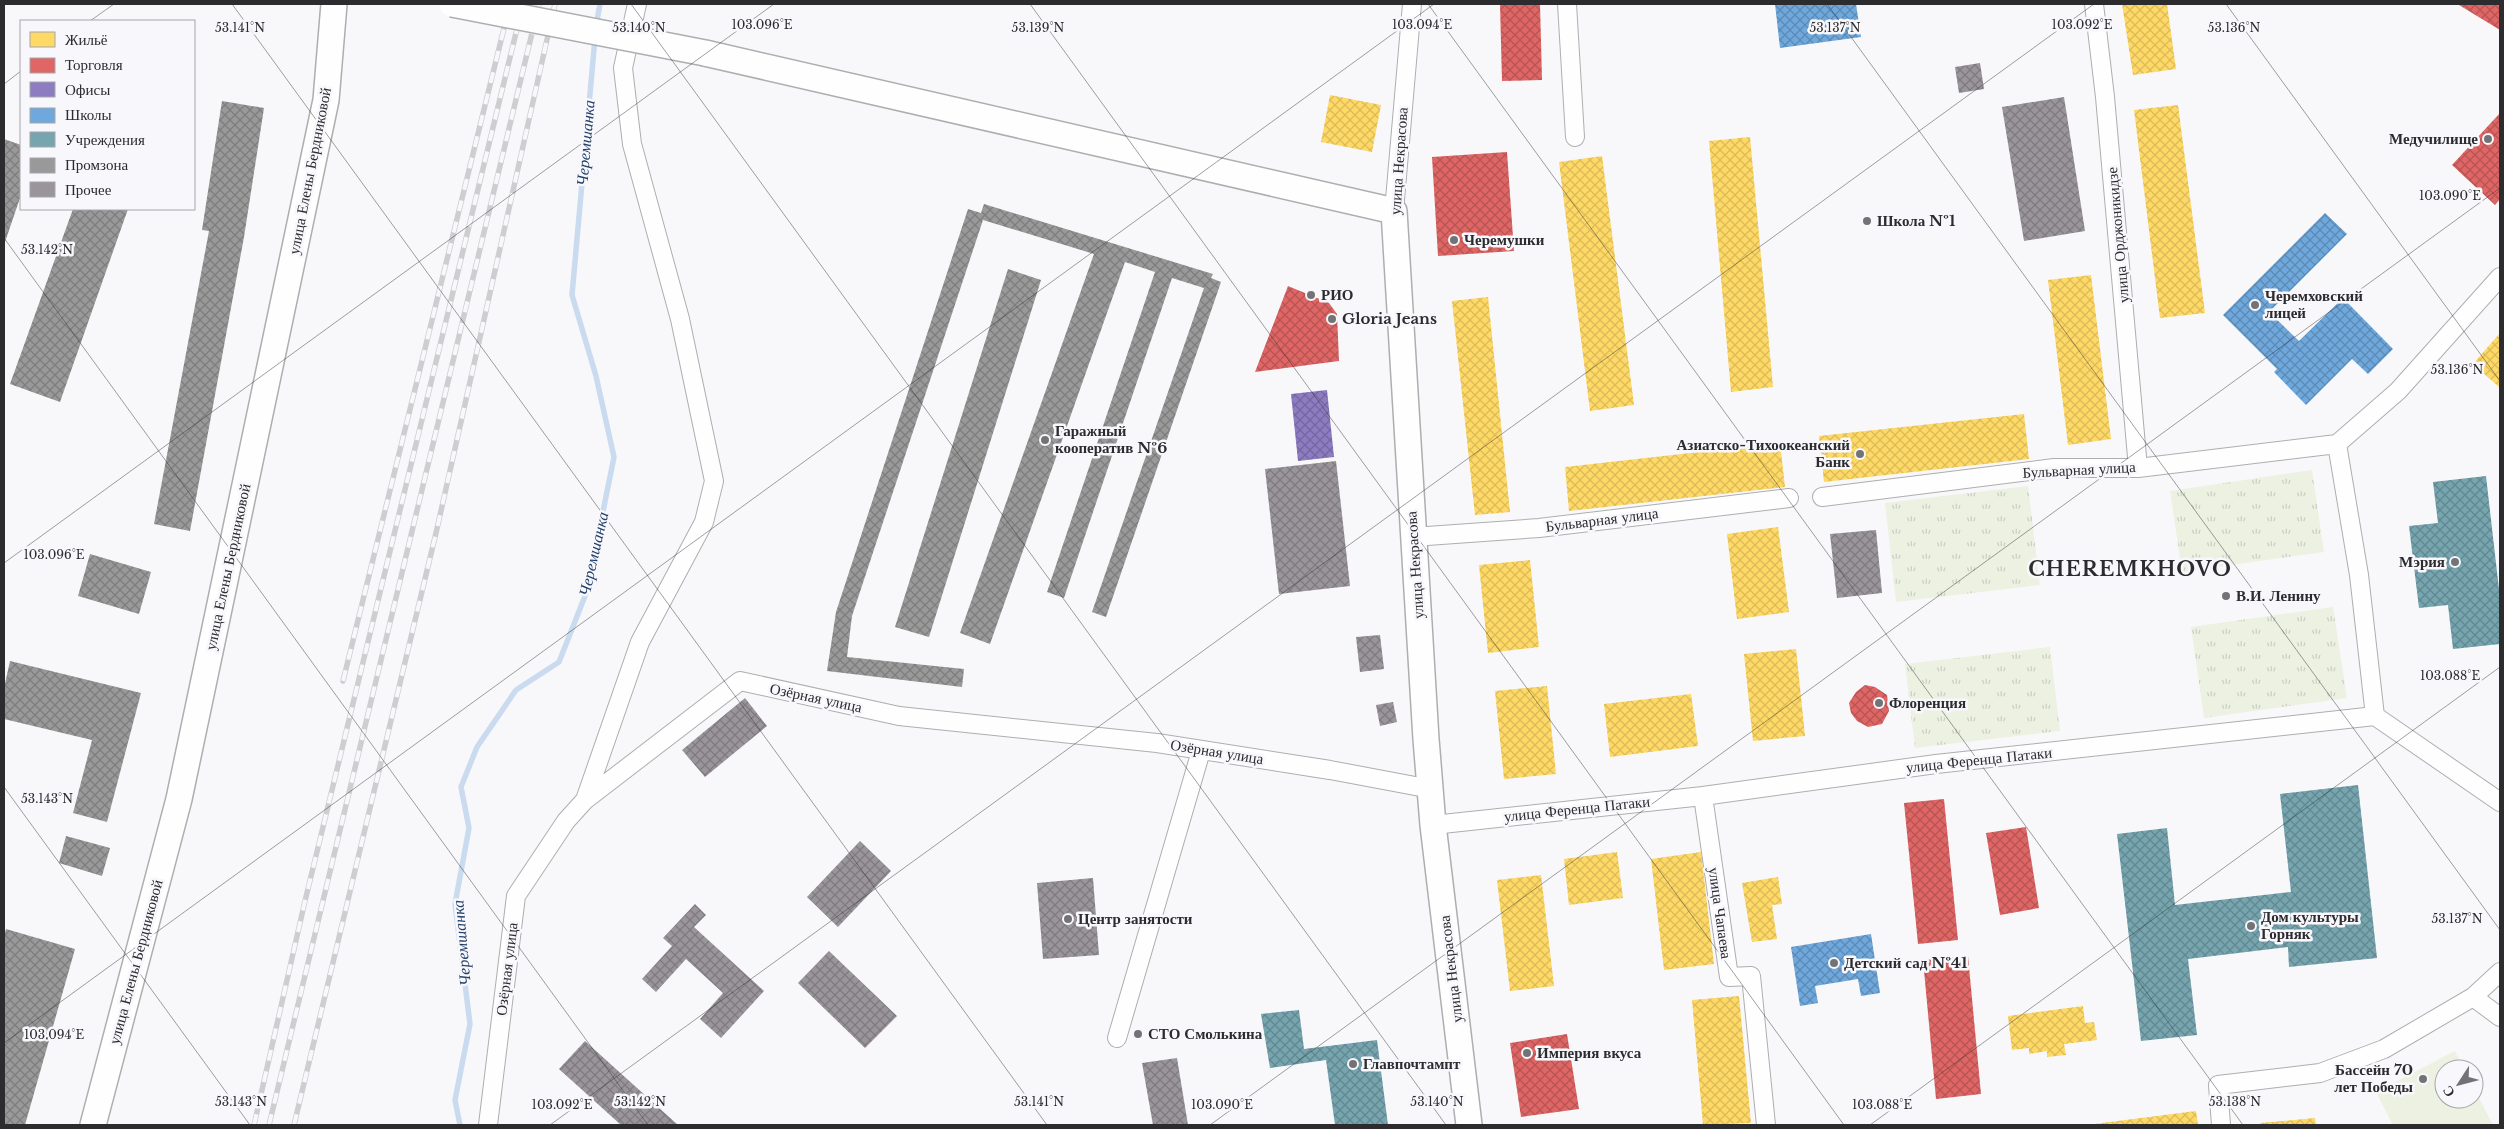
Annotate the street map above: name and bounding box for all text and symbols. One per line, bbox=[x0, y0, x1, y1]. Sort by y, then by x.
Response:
text: 103.096°E bbox=[731, 17, 793, 32]
text: 103.094°E bbox=[1392, 17, 1452, 32]
text: 103.092°E bbox=[2052, 17, 2113, 32]
legend bbox=[20, 20, 195, 210]
text: 53.141°N bbox=[215, 20, 265, 35]
text: 53.140°N bbox=[612, 20, 666, 35]
text: 53.139°N bbox=[1012, 20, 1065, 35]
text: 53.137°N bbox=[1809, 20, 1861, 35]
text: 53.136°N bbox=[2208, 20, 2261, 35]
text: Жильё bbox=[65, 30, 108, 49]
text: Торговля bbox=[65, 55, 123, 74]
text: Офисы bbox=[65, 80, 110, 99]
street label: улица Елены Бердниковой bbox=[284, 86, 335, 256]
water label: Черемшанка bbox=[571, 99, 599, 187]
text: Школы bbox=[65, 105, 112, 124]
street label: улица Некрасова bbox=[1385, 106, 1412, 215]
place label: Медучилище bbox=[2389, 129, 2478, 148]
text: Учреждения bbox=[65, 130, 145, 149]
marker: Медучилище bbox=[2482, 133, 2494, 145]
text: Промзона bbox=[65, 155, 128, 174]
street label: улица Орджоникидзе bbox=[2102, 166, 2133, 304]
text: Прочее bbox=[65, 180, 112, 199]
text: 103.090°E bbox=[2419, 188, 2481, 203]
place label: Школа №1 bbox=[1877, 211, 1956, 230]
marker: Школа №1 bbox=[1861, 215, 1873, 227]
place label: Черемушки bbox=[1464, 230, 1545, 249]
marker: Черемушки bbox=[1448, 234, 1460, 246]
text: 53.142°N bbox=[21, 242, 73, 257]
place label: РИО bbox=[1321, 285, 1354, 304]
place label: Черемховский лицей bbox=[2265, 286, 2363, 322]
marker: РИО bbox=[1305, 289, 1317, 301]
marker: Черемховский лицей bbox=[2249, 299, 2261, 311]
place label: Gloria Jeans bbox=[1342, 309, 1437, 328]
marker: Gloria Jeans bbox=[1326, 313, 1338, 325]
text: 53.136°N bbox=[2431, 362, 2484, 377]
place label: Гаражный кооператив №6 bbox=[1055, 421, 1167, 457]
marker: Гаражный кооператив №6 bbox=[1039, 434, 1051, 446]
place label: Азиатско-Тихоокеанский Банк bbox=[1677, 435, 1850, 471]
marker: Азиатско-Тихоокеанский Банк bbox=[1854, 448, 1866, 460]
street label: Бульварная улица bbox=[2022, 457, 2136, 482]
street label: улица Елены Бердниковой bbox=[201, 482, 254, 652]
street label: Бульварная улица bbox=[1545, 503, 1660, 536]
water label: Черемшанка bbox=[574, 510, 612, 598]
street label: улица Некрасова bbox=[1401, 510, 1428, 620]
text: 103.096°E bbox=[23, 547, 85, 562]
place label: Мэрия bbox=[2399, 552, 2445, 571]
marker: Мэрия bbox=[2449, 556, 2461, 568]
district label: CHEREMKHOVO bbox=[2028, 557, 2232, 581]
place label: В.И. Ленину bbox=[2236, 586, 2321, 605]
marker: В.И. Ленину bbox=[2220, 590, 2232, 602]
text: 103.088°E bbox=[2420, 668, 2480, 683]
street label: Озёрная улица bbox=[768, 678, 864, 717]
place label: Флоренция bbox=[1889, 693, 1966, 712]
marker: Флоренция bbox=[1873, 697, 1885, 709]
street label: Озёрная улица bbox=[1169, 735, 1265, 768]
street label: улица Ференца Патаки bbox=[1905, 742, 2053, 777]
text: 53.143°N bbox=[21, 791, 73, 806]
street label: улица Ференца Патаки bbox=[1503, 791, 1651, 826]
street label: улица Чапаева bbox=[1705, 866, 1736, 960]
street label: улица Елены Бердниковой bbox=[104, 877, 167, 1046]
water label: Черемшанка bbox=[447, 899, 475, 987]
place label: Дом культуры Горняк bbox=[2261, 907, 2359, 943]
place label: Центр занятости bbox=[1078, 909, 1193, 928]
text: 53.137°N bbox=[2431, 911, 2483, 926]
marker: Центр занятости bbox=[1062, 913, 1074, 925]
street label: улица Некрасова bbox=[1434, 914, 1467, 1024]
marker: Дом культуры Горняк bbox=[2245, 920, 2257, 932]
street label: Озёрная улица bbox=[491, 921, 522, 1017]
place label: Детский сад №41 bbox=[1844, 953, 1968, 972]
marker: Детский сад №41 bbox=[1828, 957, 1840, 969]
place label: СТО Смолькина bbox=[1148, 1024, 1263, 1043]
text: 103.094°E bbox=[24, 1027, 84, 1042]
marker: СТО Смолькина bbox=[1132, 1028, 1144, 1040]
place label: Империя вкуса bbox=[1537, 1043, 1642, 1062]
marker: Империя вкуса bbox=[1521, 1047, 1533, 1059]
place label: Главпочтампт bbox=[1363, 1054, 1461, 1073]
marker: Главпочтампт bbox=[1347, 1058, 1359, 1070]
north arrow bbox=[2434, 1059, 2484, 1109]
place label: Бассейн 70 лет Победы bbox=[2334, 1060, 2413, 1096]
marker: Бассейн 70 лет Победы bbox=[2417, 1073, 2429, 1085]
text: С bbox=[2438, 1082, 2459, 1101]
text: 53.143°N bbox=[215, 1094, 267, 1109]
text: 53.142°N bbox=[614, 1094, 666, 1109]
text: 53.141°N bbox=[1014, 1094, 1064, 1109]
text: 53.140°N bbox=[1410, 1094, 1464, 1109]
text: 53.138°N bbox=[2209, 1094, 2261, 1109]
text: 103.092°E bbox=[532, 1097, 593, 1112]
text: 103.090°E bbox=[1191, 1097, 1253, 1112]
text: 103.088°E bbox=[1852, 1097, 1912, 1112]

